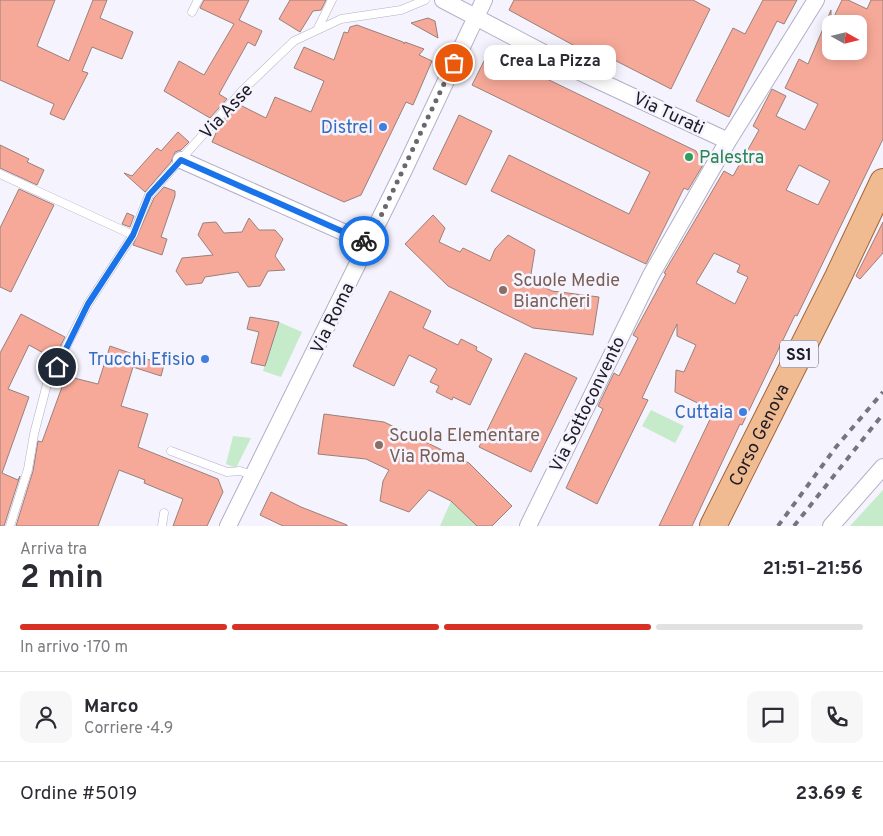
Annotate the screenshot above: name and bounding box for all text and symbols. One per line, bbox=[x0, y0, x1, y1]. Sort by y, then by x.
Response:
north arrow bbox=[822, 15, 868, 60]
map controls bbox=[822, 15, 867, 60]
pin bbox=[433, 42, 475, 84]
callout: Crea La Pizza bbox=[484, 46, 616, 80]
icon: bag bbox=[440, 49, 468, 77]
text: Crea La Pizza bbox=[499, 52, 601, 72]
street label: Via Asse bbox=[196, 79, 259, 145]
street label: Via Turati bbox=[629, 88, 708, 141]
place label: Distrel bbox=[321, 117, 373, 140]
marker: Distrel bbox=[377, 121, 389, 133]
place label: Palestra bbox=[699, 147, 764, 170]
marker: Palestra bbox=[683, 151, 695, 163]
courier bbox=[339, 216, 389, 266]
icon: bike bbox=[350, 227, 378, 255]
place label: Scuole Medie Biancheri bbox=[513, 270, 620, 314]
street label: Via Roma bbox=[306, 279, 360, 358]
marker: Scuole Medie Biancheri bbox=[497, 284, 509, 296]
street label: Via Sottoconvento bbox=[545, 333, 631, 476]
road number: SS1 bbox=[780, 340, 818, 368]
pin bbox=[36, 346, 78, 388]
place label: Trucchi Efisio bbox=[88, 349, 195, 372]
icon: home bbox=[43, 353, 71, 381]
marker: Trucchi Efisio bbox=[199, 353, 211, 365]
street label: Corso Genova bbox=[725, 380, 796, 491]
place label: Cuttaia bbox=[675, 402, 733, 425]
marker: Cuttaia bbox=[737, 406, 749, 418]
place label: Scuola Elementare Via Roma bbox=[389, 425, 540, 469]
marker: Scuola Elementare Via Roma bbox=[373, 439, 385, 451]
text: Arriva tra bbox=[20, 540, 87, 560]
text: 21:51–21:56 bbox=[762, 557, 863, 581]
text: 2 min bbox=[20, 559, 104, 599]
text: In arrivo · 170 m bbox=[20, 638, 128, 658]
button: person bbox=[20, 691, 72, 743]
button: chat bbox=[747, 691, 799, 743]
button: phone bbox=[811, 691, 863, 743]
text: Marco bbox=[84, 695, 139, 719]
text: Corriere · 4.9 bbox=[84, 719, 173, 739]
text: Ordine #5019 bbox=[20, 782, 137, 806]
text: 23.69 € bbox=[796, 782, 863, 806]

